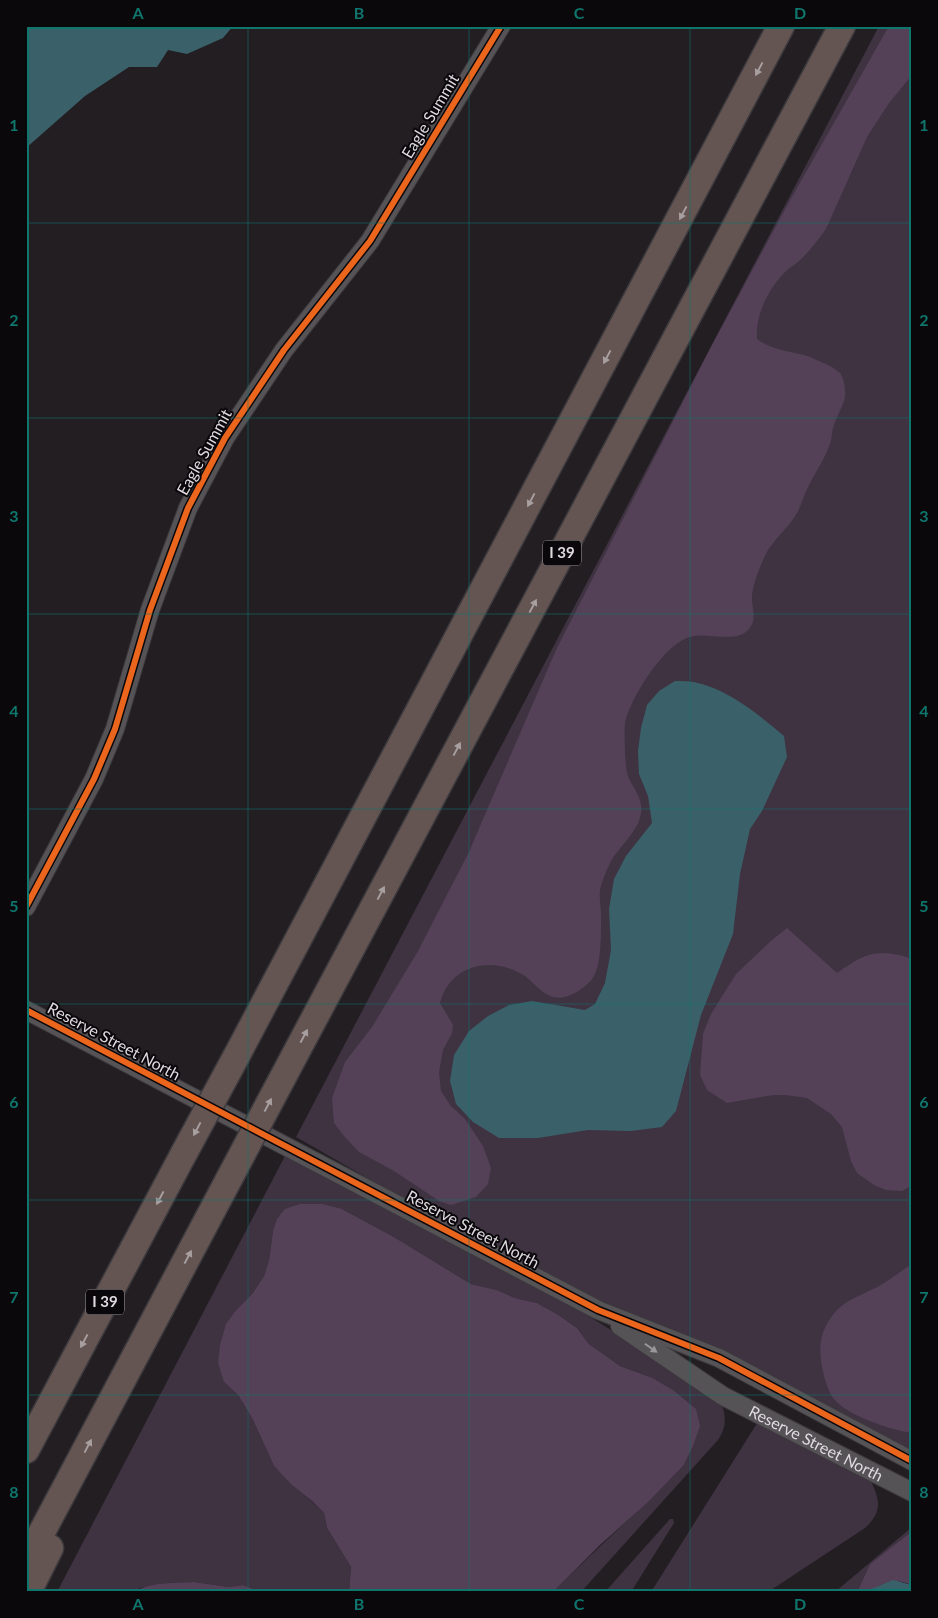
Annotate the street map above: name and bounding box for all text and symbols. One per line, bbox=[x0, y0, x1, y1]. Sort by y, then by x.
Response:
text: A bbox=[131, 3, 144, 22]
text: B bbox=[354, 3, 364, 22]
text: C bbox=[574, 3, 585, 22]
text: D bbox=[794, 3, 806, 22]
one-way arrow bbox=[755, 62, 763, 77]
street label: Eagle Summit bbox=[397, 70, 462, 161]
text: 1 bbox=[9, 115, 19, 134]
text: 1 bbox=[919, 115, 929, 134]
one-way arrow bbox=[679, 206, 687, 220]
text: 2 bbox=[9, 310, 19, 329]
text: 2 bbox=[919, 310, 929, 329]
one-way arrow bbox=[602, 350, 611, 363]
street label: Eagle Summit bbox=[172, 405, 235, 498]
one-way arrow bbox=[526, 493, 535, 507]
text: 3 bbox=[9, 506, 19, 525]
text: 3 bbox=[919, 506, 929, 525]
road number: I 39 bbox=[543, 540, 581, 566]
one-way arrow bbox=[529, 599, 538, 612]
text: 4 bbox=[9, 701, 19, 720]
text: 4 bbox=[919, 701, 929, 720]
one-way arrow bbox=[453, 742, 461, 756]
one-way arrow bbox=[377, 885, 385, 900]
text: 5 bbox=[9, 896, 19, 915]
text: 5 bbox=[919, 896, 929, 915]
street label: Reserve Street North bbox=[45, 998, 184, 1084]
one-way arrow bbox=[300, 1029, 309, 1043]
text: 6 bbox=[9, 1092, 19, 1111]
text: 6 bbox=[919, 1092, 929, 1111]
one-way arrow bbox=[264, 1098, 272, 1112]
one-way arrow bbox=[193, 1122, 201, 1136]
street label: Reserve Street North bbox=[404, 1186, 543, 1272]
one-way arrow bbox=[156, 1190, 164, 1205]
one-way arrow bbox=[184, 1250, 192, 1265]
text: 7 bbox=[9, 1287, 19, 1306]
text: 7 bbox=[919, 1287, 929, 1306]
road number: I 39 bbox=[86, 1290, 124, 1314]
one-way arrow bbox=[80, 1334, 88, 1348]
one-way arrow bbox=[645, 1343, 658, 1353]
street label: Reserve Street North bbox=[746, 1401, 886, 1485]
one-way arrow bbox=[83, 1439, 92, 1453]
text: 8 bbox=[9, 1482, 19, 1501]
text: 8 bbox=[919, 1482, 929, 1501]
text: A bbox=[131, 1594, 144, 1613]
text: B bbox=[354, 1594, 364, 1613]
text: C bbox=[574, 1594, 585, 1613]
text: D bbox=[794, 1594, 806, 1613]

